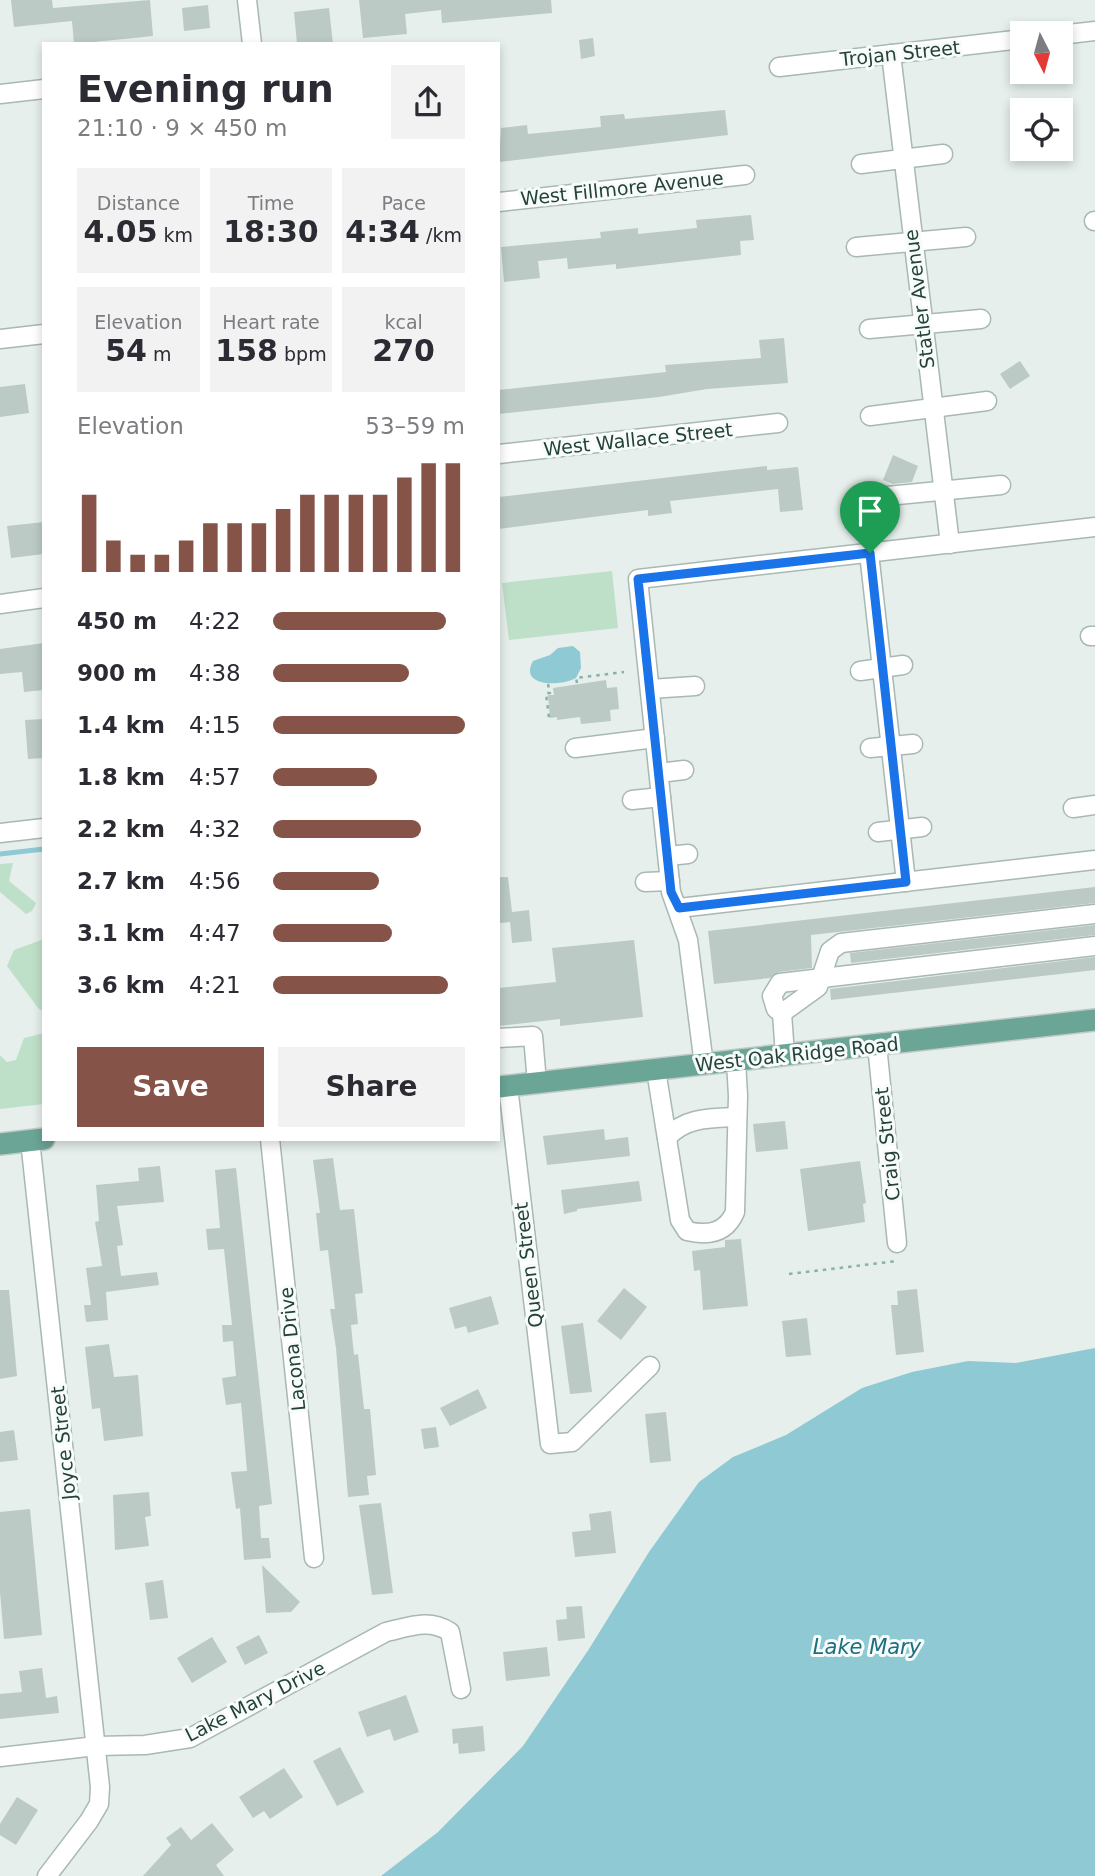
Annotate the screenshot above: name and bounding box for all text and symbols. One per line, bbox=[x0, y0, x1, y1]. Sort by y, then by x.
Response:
north arrow bbox=[1010, 21, 1073, 84]
map controls bbox=[1010, 21, 1073, 161]
street label: Trojan Street bbox=[838, 36, 961, 70]
button: share bbox=[391, 65, 465, 139]
text: Evening run bbox=[77, 67, 334, 111]
button: locate bbox=[1010, 98, 1073, 161]
text: 21:10 · 9 × 450 m bbox=[77, 115, 287, 141]
street label: West Fillmore Avenue bbox=[519, 166, 725, 210]
text: Distance bbox=[97, 192, 180, 214]
text: Time bbox=[248, 192, 294, 214]
text: Pace bbox=[381, 192, 426, 214]
text: 4.05 bbox=[84, 214, 158, 249]
text: 18:30 bbox=[223, 214, 319, 249]
text: 4:34 bbox=[345, 214, 420, 249]
text: km bbox=[158, 224, 193, 246]
text: /km bbox=[420, 224, 462, 246]
street label: Statler Avenue bbox=[900, 228, 938, 370]
text: Elevation bbox=[94, 311, 182, 333]
text: Heart rate bbox=[222, 311, 320, 333]
text: kcal bbox=[384, 311, 423, 333]
text: 54 bbox=[105, 333, 147, 368]
text: 158 bbox=[215, 333, 278, 368]
text: 270 bbox=[372, 333, 435, 368]
text: m bbox=[147, 343, 171, 365]
text: bpm bbox=[278, 343, 327, 365]
text: Elevation bbox=[77, 413, 184, 439]
text: 53–59 m bbox=[365, 413, 465, 439]
street label: West Wallace Street bbox=[542, 418, 734, 460]
pin bbox=[840, 481, 900, 553]
icon: arrive bbox=[851, 492, 889, 530]
text: 450 m bbox=[77, 608, 157, 634]
text: 4:22 bbox=[189, 608, 241, 634]
text: 900 m bbox=[77, 660, 157, 686]
text: 4:38 bbox=[189, 660, 241, 686]
text: 1.4 km bbox=[77, 712, 165, 738]
text: 4:15 bbox=[189, 712, 241, 738]
text: 1.8 km bbox=[77, 764, 165, 790]
text: 4:57 bbox=[189, 764, 241, 790]
text: 2.2 km bbox=[77, 816, 165, 842]
text: 4:32 bbox=[189, 816, 241, 842]
text: 2.7 km bbox=[77, 868, 165, 894]
text: 4:56 bbox=[189, 868, 241, 894]
text: 3.1 km bbox=[77, 920, 165, 946]
text: 4:47 bbox=[189, 920, 241, 946]
text: 3.6 km bbox=[77, 972, 165, 998]
text: 4:21 bbox=[189, 972, 241, 998]
street label: West Oak Ridge Road bbox=[694, 1032, 900, 1076]
button: Save bbox=[77, 1047, 264, 1127]
button: Share bbox=[278, 1047, 465, 1127]
street label: Craig Street bbox=[870, 1086, 904, 1202]
street label: Queen Street bbox=[509, 1201, 547, 1329]
street label: Lacona Drive bbox=[275, 1286, 309, 1412]
street label: Joyce Street bbox=[46, 1385, 80, 1502]
water label: Lake Mary bbox=[813, 1635, 922, 1659]
street label: Lake Mary Drive bbox=[181, 1656, 329, 1746]

